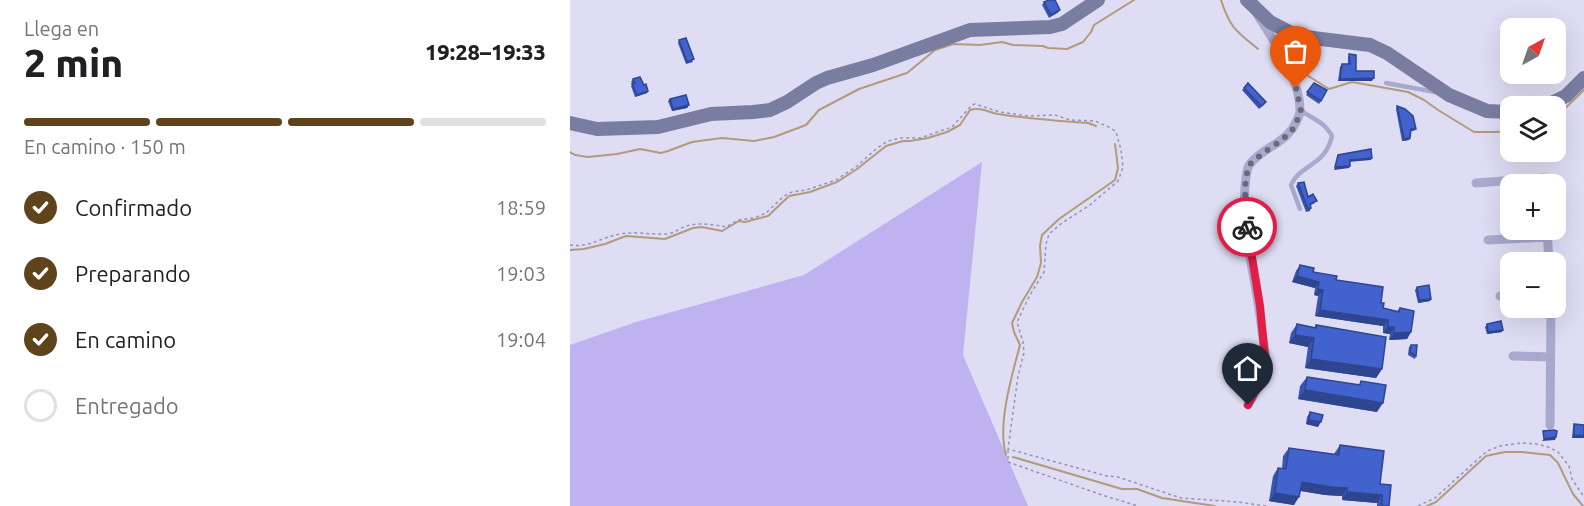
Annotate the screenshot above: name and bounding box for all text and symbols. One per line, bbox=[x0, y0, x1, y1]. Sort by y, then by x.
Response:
text: Llega en bbox=[24, 17, 99, 40]
north arrow bbox=[1500, 18, 1566, 84]
map controls bbox=[1500, 18, 1566, 318]
pin bbox=[1270, 26, 1321, 88]
icon: bag bbox=[1279, 35, 1312, 68]
text: 19:28–19:33 bbox=[425, 39, 546, 64]
text: 2 min bbox=[24, 41, 123, 84]
button: layers bbox=[1500, 96, 1566, 162]
text: En camino · 150 m bbox=[24, 135, 186, 158]
button: + bbox=[1500, 174, 1566, 240]
icon: check bbox=[24, 191, 57, 224]
text: Confirmado bbox=[75, 195, 192, 220]
text: 18:59 bbox=[496, 196, 546, 219]
courier bbox=[1217, 197, 1277, 257]
icon: bike bbox=[1231, 211, 1264, 244]
button: − bbox=[1500, 252, 1566, 318]
icon: check bbox=[24, 257, 57, 290]
text: Preparando bbox=[75, 261, 191, 286]
text: 19:03 bbox=[496, 262, 546, 285]
icon: check bbox=[24, 323, 57, 356]
text: En camino bbox=[75, 327, 176, 352]
text: 19:04 bbox=[496, 328, 546, 351]
pin bbox=[1222, 343, 1273, 405]
icon: home bbox=[1231, 352, 1264, 385]
text: Entregado bbox=[75, 393, 179, 418]

